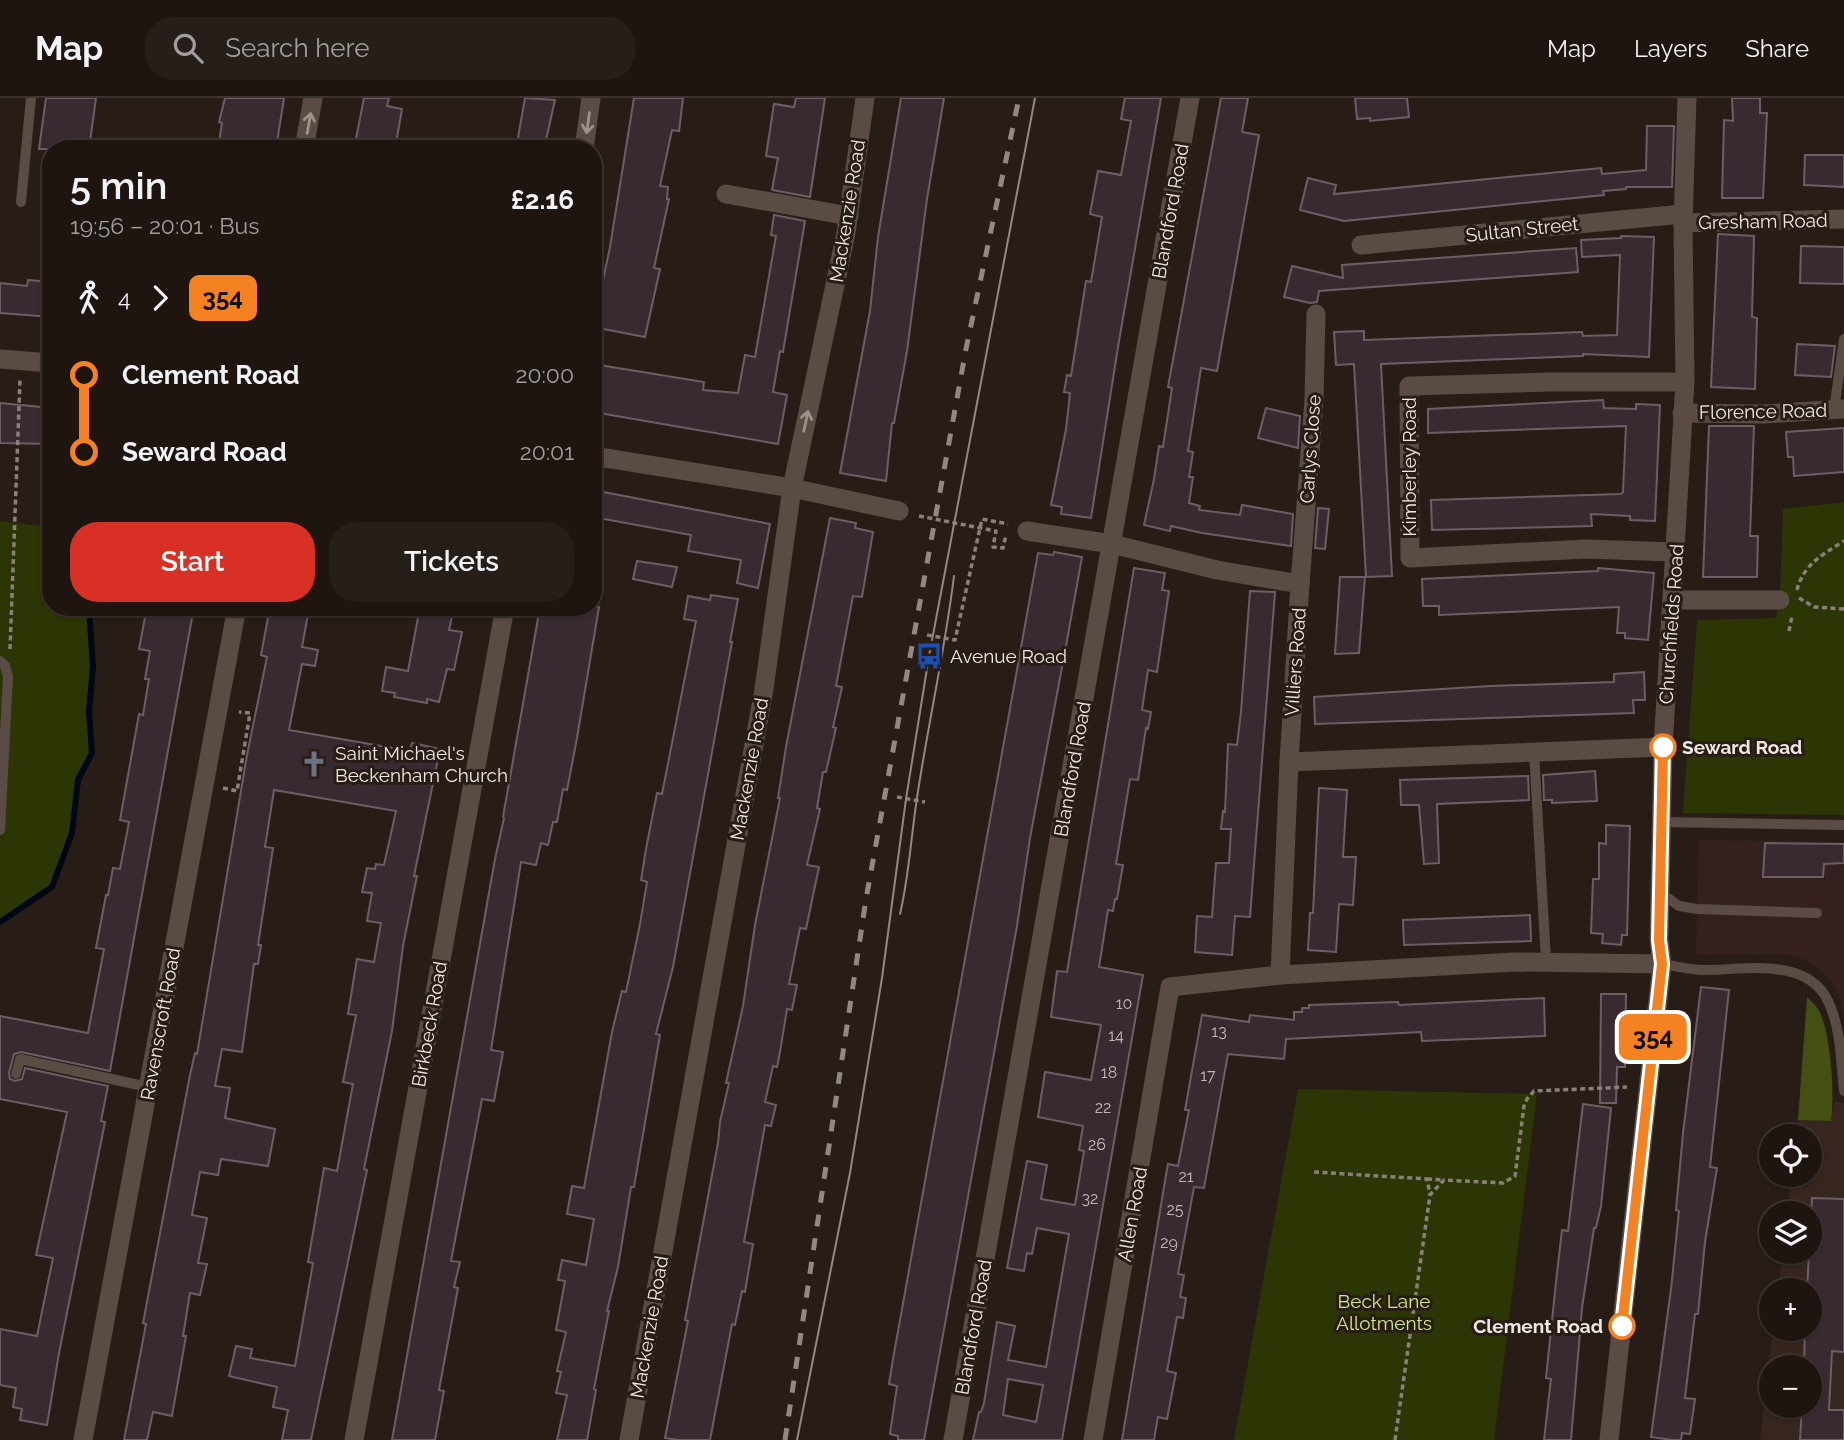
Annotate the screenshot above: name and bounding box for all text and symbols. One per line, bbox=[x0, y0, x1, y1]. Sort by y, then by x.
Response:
search box bbox=[145, 17, 635, 80]
text: Map bbox=[35, 29, 103, 68]
icon: search bbox=[169, 29, 207, 67]
text: Search here bbox=[225, 33, 370, 63]
text: Map bbox=[1547, 34, 1596, 63]
text: Layers bbox=[1634, 34, 1707, 63]
text: Share bbox=[1745, 34, 1809, 63]
one-way arrow bbox=[303, 112, 316, 135]
one-way arrow bbox=[581, 112, 594, 134]
street label: Mackenzie Road bbox=[825, 138, 869, 284]
street label: Blandford Road bbox=[1147, 142, 1193, 280]
text: 5 min bbox=[70, 163, 167, 208]
text: £2.16 bbox=[511, 185, 574, 215]
street label: Gresham Road bbox=[1698, 209, 1828, 233]
text: 19:56 – 20:01 · Bus bbox=[70, 212, 259, 239]
street label: Sultan Street bbox=[1465, 212, 1580, 246]
icon: walk bbox=[70, 279, 108, 317]
icon: forward bbox=[141, 279, 179, 317]
text: 354 bbox=[203, 283, 243, 312]
text: 4 bbox=[118, 284, 131, 311]
text: Clement Road bbox=[122, 360, 300, 390]
text: 20:00 bbox=[515, 361, 574, 388]
street label: Carlys Close bbox=[1295, 394, 1325, 504]
street label: Kimberley Road bbox=[1398, 397, 1420, 537]
street label: Florence Road bbox=[1699, 399, 1827, 423]
one-way arrow bbox=[800, 410, 814, 433]
text: Seward Road bbox=[122, 437, 287, 467]
text: 20:01 bbox=[520, 438, 574, 465]
button: Start bbox=[70, 522, 315, 602]
button: Tickets bbox=[329, 522, 574, 602]
street label: Churchfields Road bbox=[1654, 543, 1688, 705]
street label: Villiers Road bbox=[1280, 607, 1310, 717]
bus stop icon: Avenue Road bbox=[914, 641, 944, 671]
place label: Avenue Road bbox=[950, 645, 1067, 667]
street label: Mackenzie Road bbox=[726, 696, 772, 842]
street label: Blandford Road bbox=[1049, 700, 1095, 838]
marker: Seward Road bbox=[1650, 734, 1676, 760]
place label: Seward Road bbox=[1682, 736, 1802, 758]
place label: Saint Michael's Beckenham Church bbox=[335, 742, 508, 786]
church icon: Saint Michael's Beckenham Church bbox=[299, 749, 329, 779]
street label: Ravenscroft Road bbox=[136, 946, 184, 1102]
street label: Birkbeck Road bbox=[407, 959, 451, 1089]
house number: 10 bbox=[1116, 994, 1132, 1013]
line badge: 354 bbox=[1613, 1014, 1693, 1060]
house number: 13 bbox=[1211, 1022, 1227, 1041]
text: 354 bbox=[1633, 1022, 1673, 1051]
house number: 14 bbox=[1108, 1026, 1124, 1045]
house number: 18 bbox=[1101, 1063, 1117, 1082]
house number: 17 bbox=[1200, 1066, 1216, 1085]
house number: 22 bbox=[1095, 1098, 1111, 1117]
map controls bbox=[1759, 1124, 1822, 1418]
button: locate bbox=[1759, 1124, 1822, 1187]
house number: 26 bbox=[1088, 1135, 1106, 1154]
street label: Allen Road bbox=[1113, 1165, 1151, 1263]
house number: 21 bbox=[1178, 1167, 1194, 1186]
house number: 32 bbox=[1082, 1189, 1098, 1208]
house number: 25 bbox=[1166, 1200, 1184, 1219]
button: layers bbox=[1759, 1201, 1822, 1264]
house number: 29 bbox=[1160, 1233, 1178, 1252]
street label: Mackenzie Road bbox=[626, 1254, 672, 1400]
street label: Blandford Road bbox=[950, 1258, 996, 1396]
button: + bbox=[1759, 1278, 1822, 1341]
park label: Beck Lane Allotments bbox=[1336, 1290, 1432, 1334]
marker: Clement Road bbox=[1609, 1313, 1635, 1339]
place label: Clement Road bbox=[1473, 1315, 1603, 1337]
button: − bbox=[1759, 1355, 1822, 1418]

